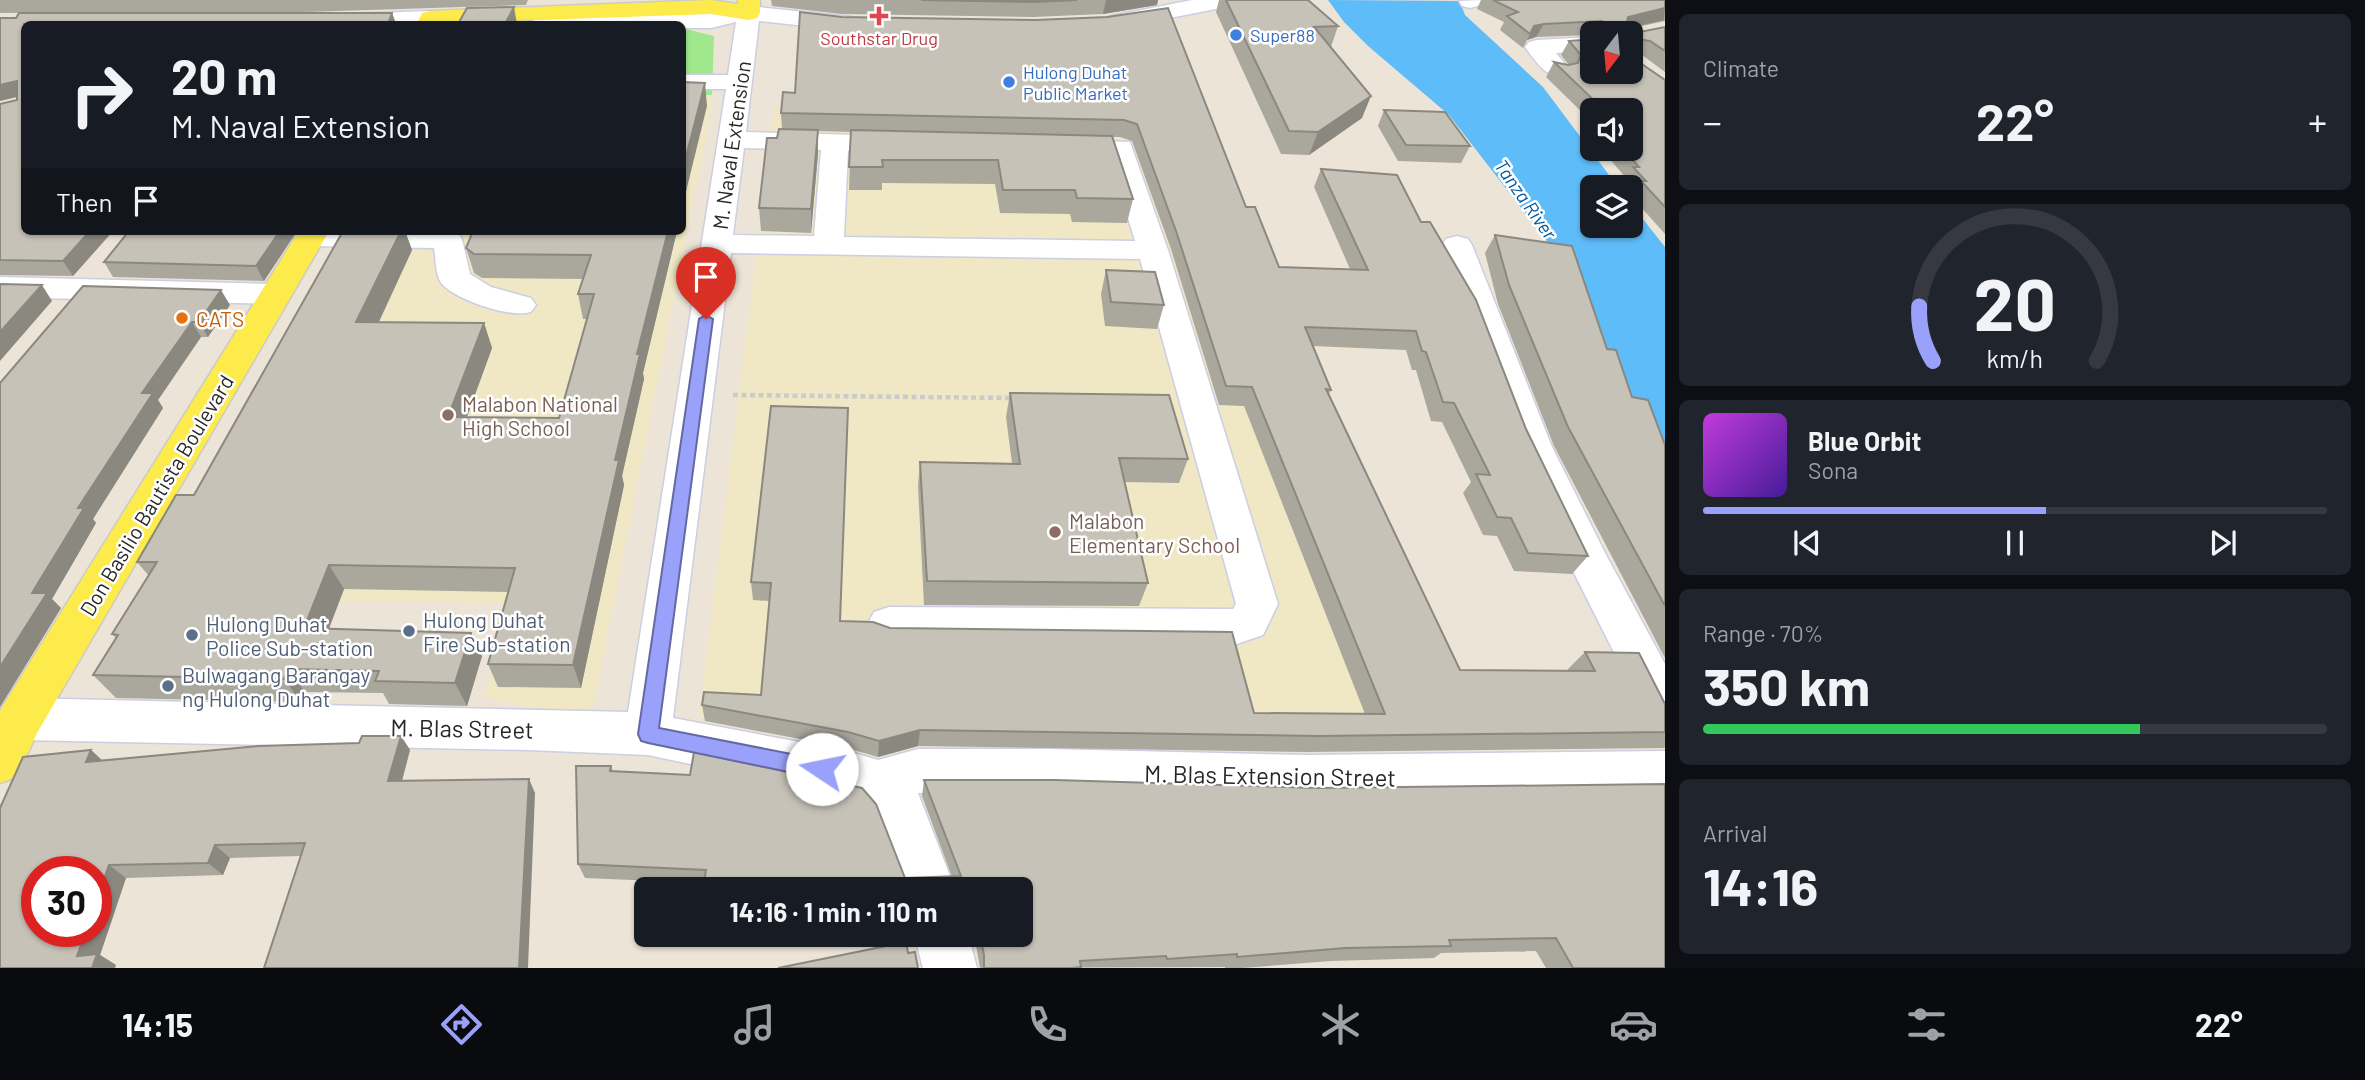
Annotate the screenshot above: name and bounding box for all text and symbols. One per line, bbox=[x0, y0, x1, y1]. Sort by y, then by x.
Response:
marker: Southstar Drug bbox=[871, 8, 887, 24]
north arrow bbox=[1580, 21, 1643, 84]
map controls bbox=[1580, 21, 1643, 238]
place label: Super88 bbox=[1250, 24, 1315, 46]
place label: Southstar Drug bbox=[820, 27, 938, 49]
marker: Super88 bbox=[1228, 27, 1244, 43]
text: 20 m bbox=[171, 46, 277, 105]
icon: right bbox=[56, 49, 147, 140]
text: Climate bbox=[1703, 54, 1779, 82]
street label: M. Naval Extension bbox=[707, 59, 755, 231]
place label: Hulong Duhat Public Market bbox=[1023, 61, 1128, 104]
marker: Hulong Duhat Public Market bbox=[1001, 74, 1017, 90]
text: 22° bbox=[1976, 89, 2054, 151]
button: sound bbox=[1580, 98, 1643, 161]
text: − bbox=[1703, 98, 1722, 144]
text: + bbox=[2308, 98, 2327, 144]
text: M. Naval Extension bbox=[171, 106, 430, 144]
water label: Tanza River bbox=[1490, 155, 1563, 244]
button: layers bbox=[1580, 175, 1643, 238]
icon: arrive bbox=[127, 182, 165, 220]
text: Then bbox=[56, 186, 113, 217]
pin bbox=[676, 247, 736, 319]
icon: arrive bbox=[687, 258, 725, 296]
text: 20 bbox=[1974, 258, 2056, 346]
place label: CATS bbox=[196, 306, 244, 331]
marker: CATS bbox=[174, 310, 190, 326]
text: km/h bbox=[1987, 342, 2043, 372]
street label: Don Basilio Bautista Boulevard bbox=[74, 370, 238, 620]
place label: Malabon National High School bbox=[462, 391, 618, 440]
marker: Malabon National High School bbox=[440, 407, 456, 423]
text: Blue Orbit bbox=[1808, 425, 1921, 456]
text: Sona bbox=[1808, 456, 1858, 484]
place label: Malabon Elementary School bbox=[1069, 508, 1240, 557]
marker: Malabon Elementary School bbox=[1047, 524, 1063, 540]
icon: previous bbox=[1788, 524, 1826, 562]
icon: pause bbox=[1996, 524, 2034, 562]
icon: next bbox=[2204, 524, 2242, 562]
place label: Hulong Duhat Fire Sub-station bbox=[423, 607, 570, 656]
place label: Hulong Duhat Police Sub-station bbox=[206, 611, 373, 660]
text: Range · 70% bbox=[1703, 619, 1823, 647]
marker: Hulong Duhat Fire Sub-station bbox=[401, 623, 417, 639]
marker: Hulong Duhat Police Sub-station bbox=[184, 627, 200, 643]
text: 350 km bbox=[1703, 654, 1870, 716]
place label: Bulwagang Barangay ng Hulong Duhat bbox=[182, 662, 371, 711]
marker: Bulwagang Barangay ng Hulong Duhat bbox=[160, 678, 176, 694]
street label: M. Blas Street bbox=[390, 712, 534, 744]
position arrow bbox=[785, 732, 859, 806]
street label: M. Blas Extension Street bbox=[1144, 758, 1396, 792]
text: Arrival bbox=[1703, 819, 1767, 847]
text: 14:16 bbox=[1703, 854, 1818, 916]
speed limit sign: 30 bbox=[21, 856, 112, 947]
text: 14:16 · 1 min · 110 m bbox=[730, 896, 937, 927]
icon: directions bbox=[437, 1000, 486, 1049]
icon: music bbox=[730, 1000, 779, 1049]
icon: phone bbox=[1023, 1000, 1072, 1049]
icon: climate bbox=[1316, 1000, 1365, 1049]
icon: car bbox=[1609, 1000, 1658, 1049]
icon: filters bbox=[1902, 1000, 1951, 1049]
text: 14:15 bbox=[122, 1005, 193, 1043]
text: 22° bbox=[2195, 1005, 2243, 1043]

